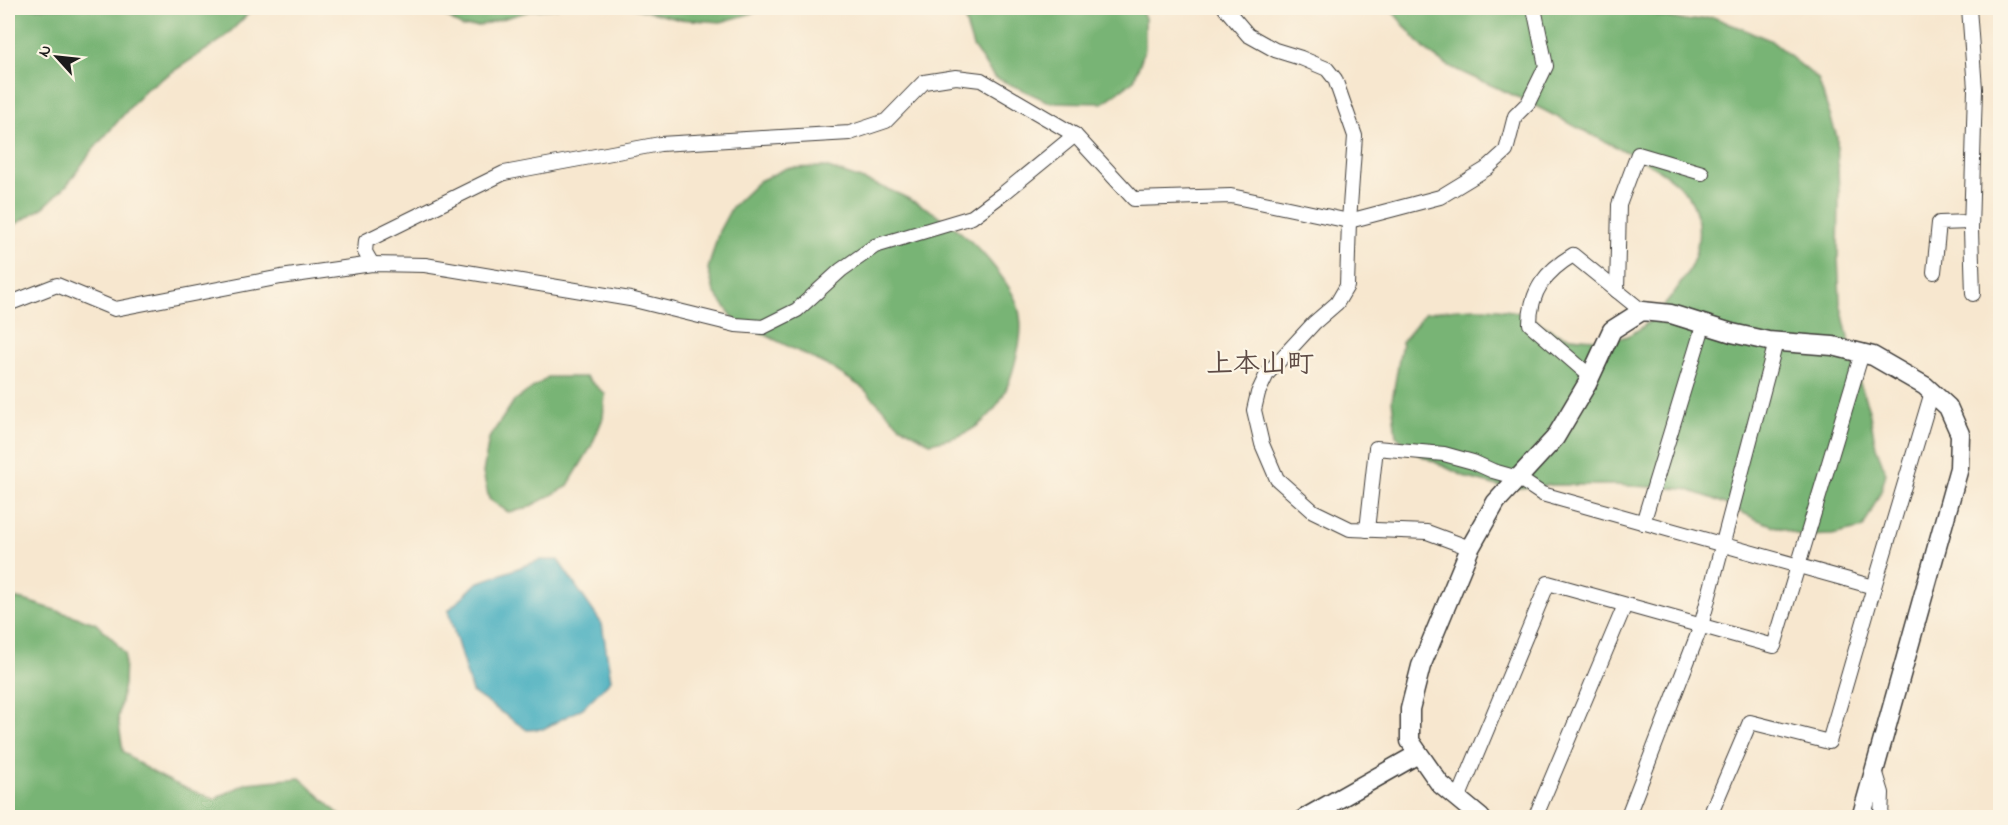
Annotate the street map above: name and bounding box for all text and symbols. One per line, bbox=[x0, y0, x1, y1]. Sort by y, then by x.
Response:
north arrow bbox=[27, 27, 87, 87]
text: N bbox=[32, 41, 59, 61]
district label: 上本山町 bbox=[1206, 346, 1314, 385]

